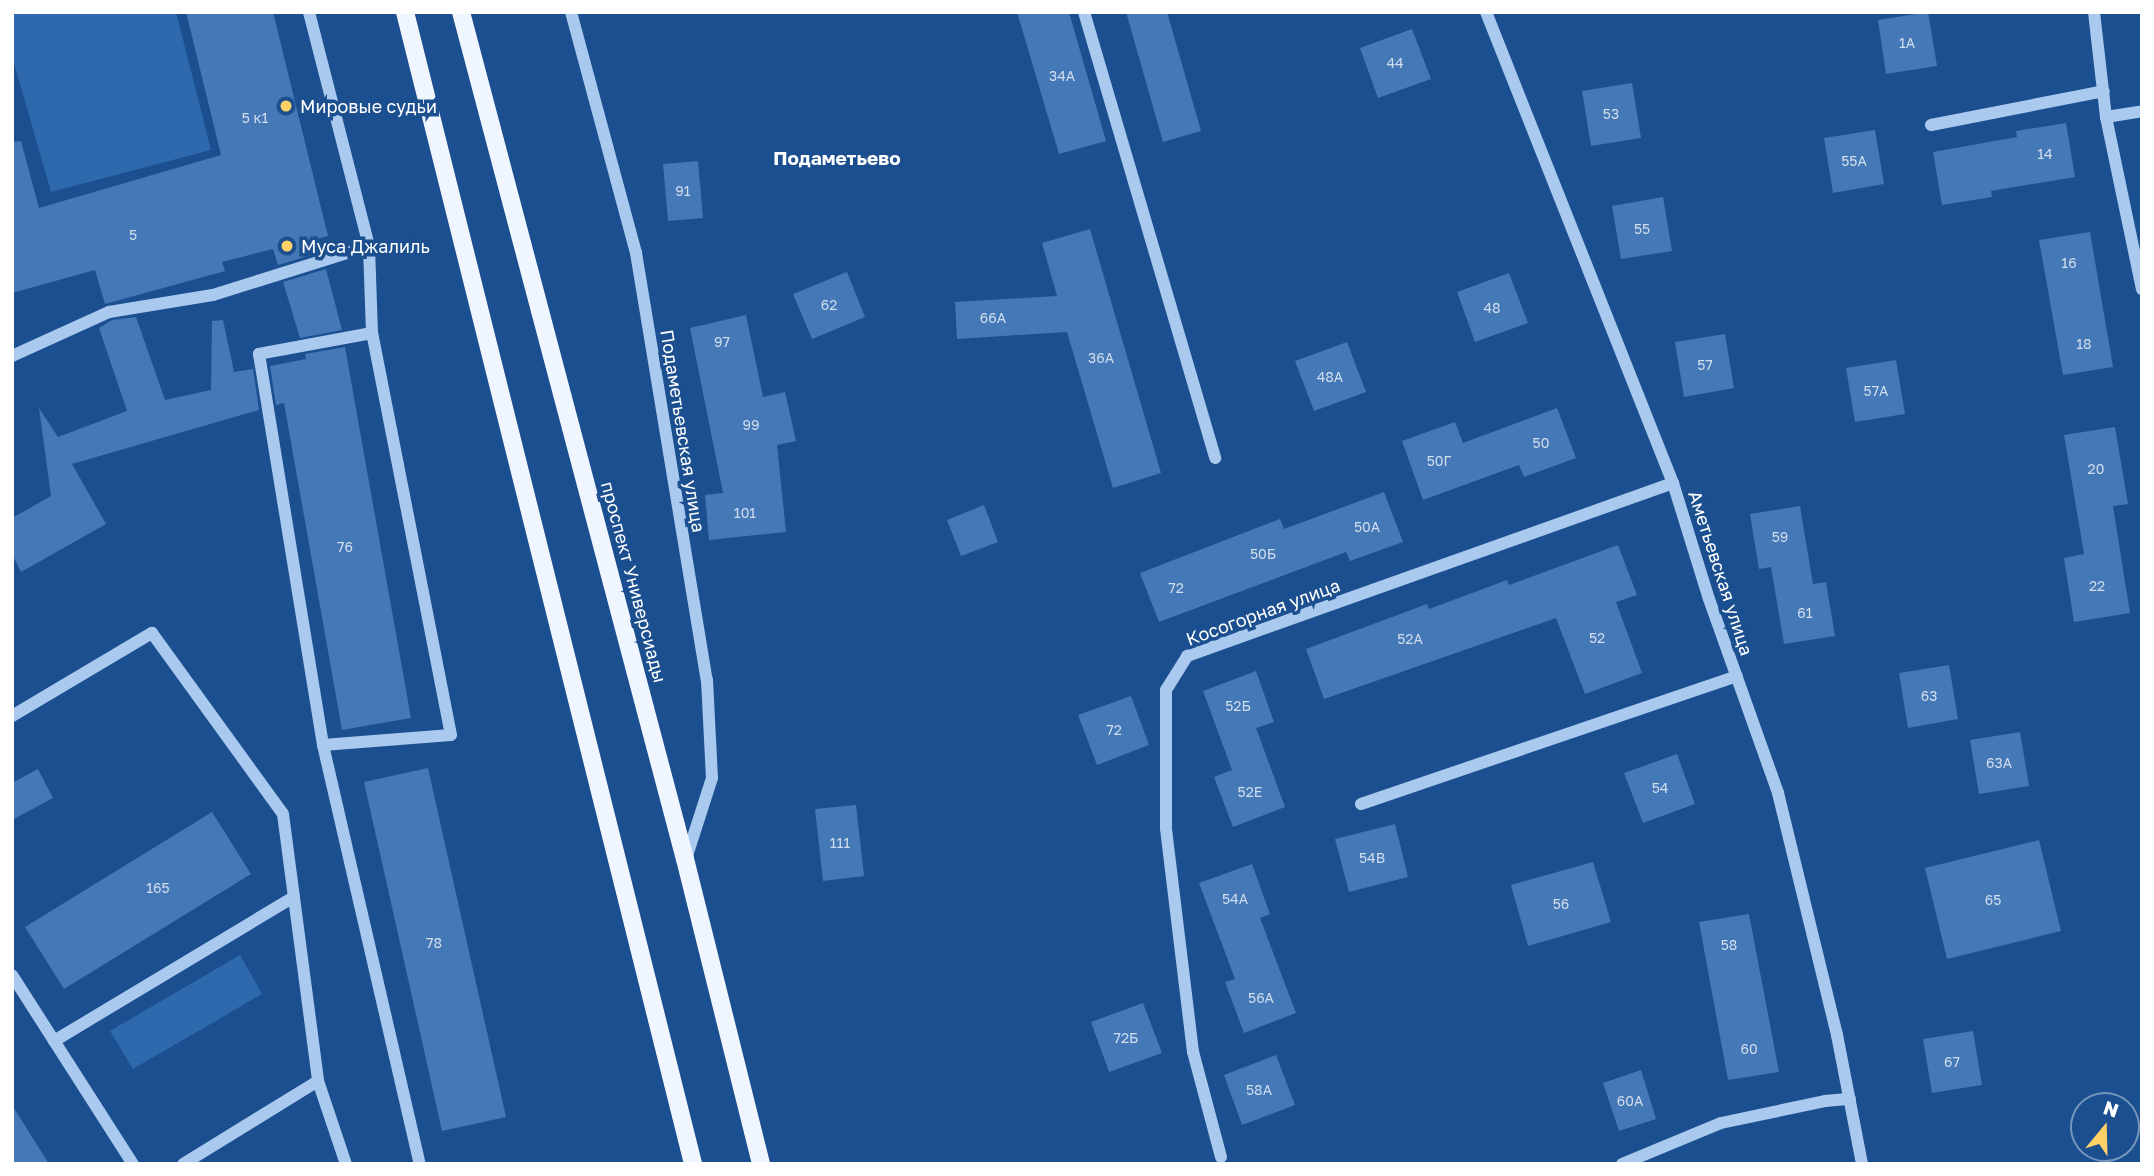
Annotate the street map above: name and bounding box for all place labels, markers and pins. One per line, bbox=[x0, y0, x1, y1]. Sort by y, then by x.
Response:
place label: Мировые судьи bbox=[300, 95, 437, 117]
marker: Мировые судьи bbox=[278, 98, 294, 114]
place label: Муса Джалиль bbox=[301, 235, 430, 257]
marker: Муса Джалиль bbox=[279, 238, 295, 254]

